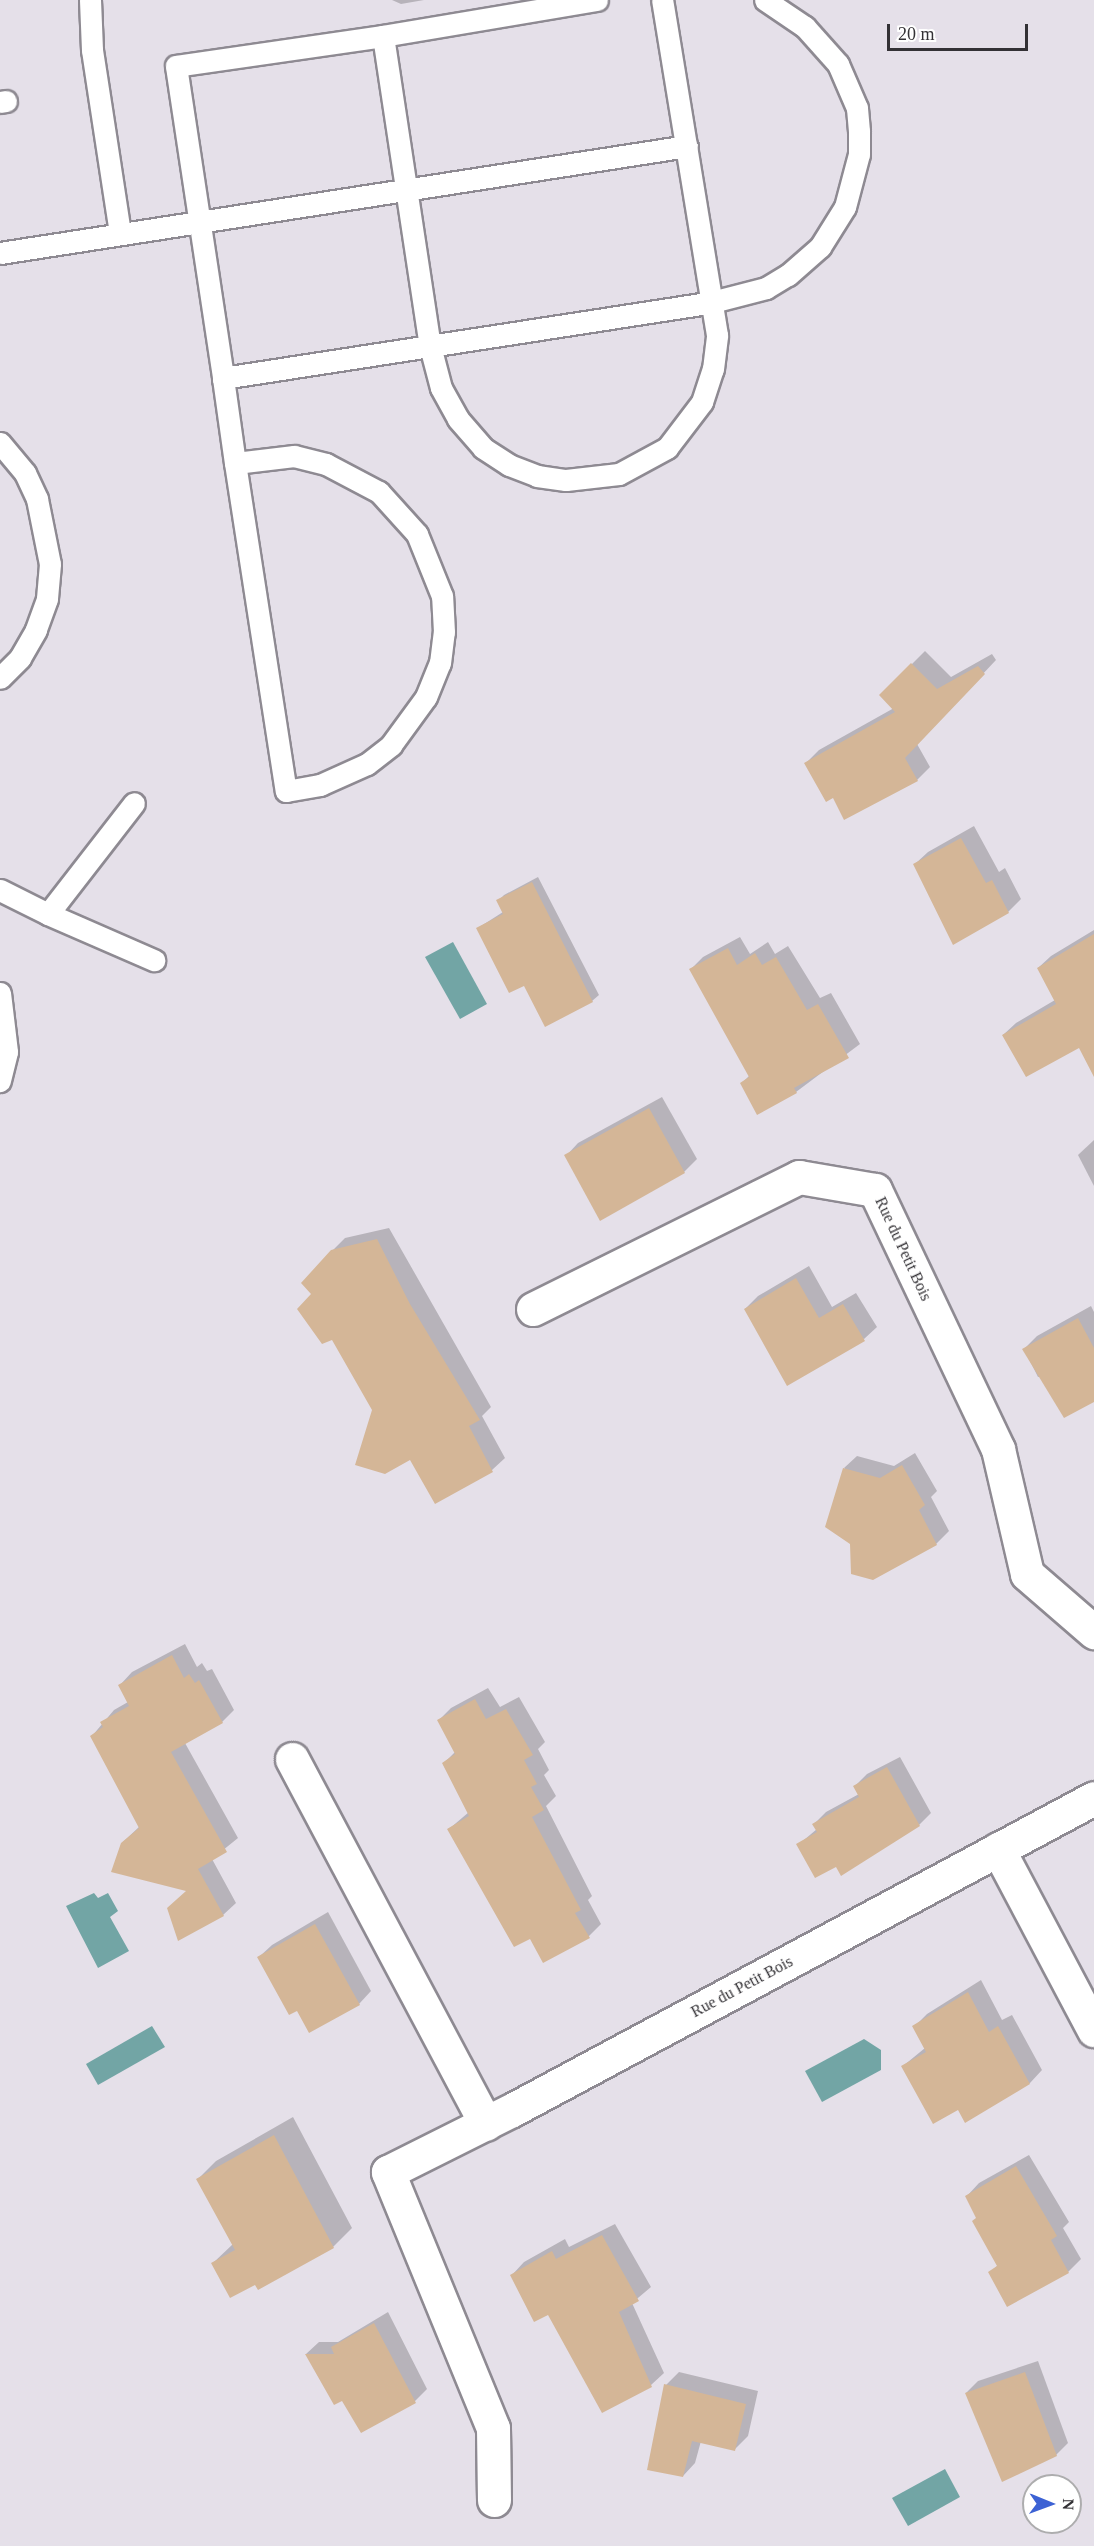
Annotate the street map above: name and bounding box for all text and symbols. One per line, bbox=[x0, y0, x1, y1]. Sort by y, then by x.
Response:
scale bar bbox=[890, 12, 1031, 50]
text: 20 m bbox=[898, 24, 935, 44]
street label: Rue du Petit Bois bbox=[871, 1194, 935, 1304]
street label: Rue du Petit Bois bbox=[688, 1952, 796, 2022]
north arrow bbox=[1022, 2474, 1082, 2534]
text: N bbox=[1060, 2498, 1077, 2510]

